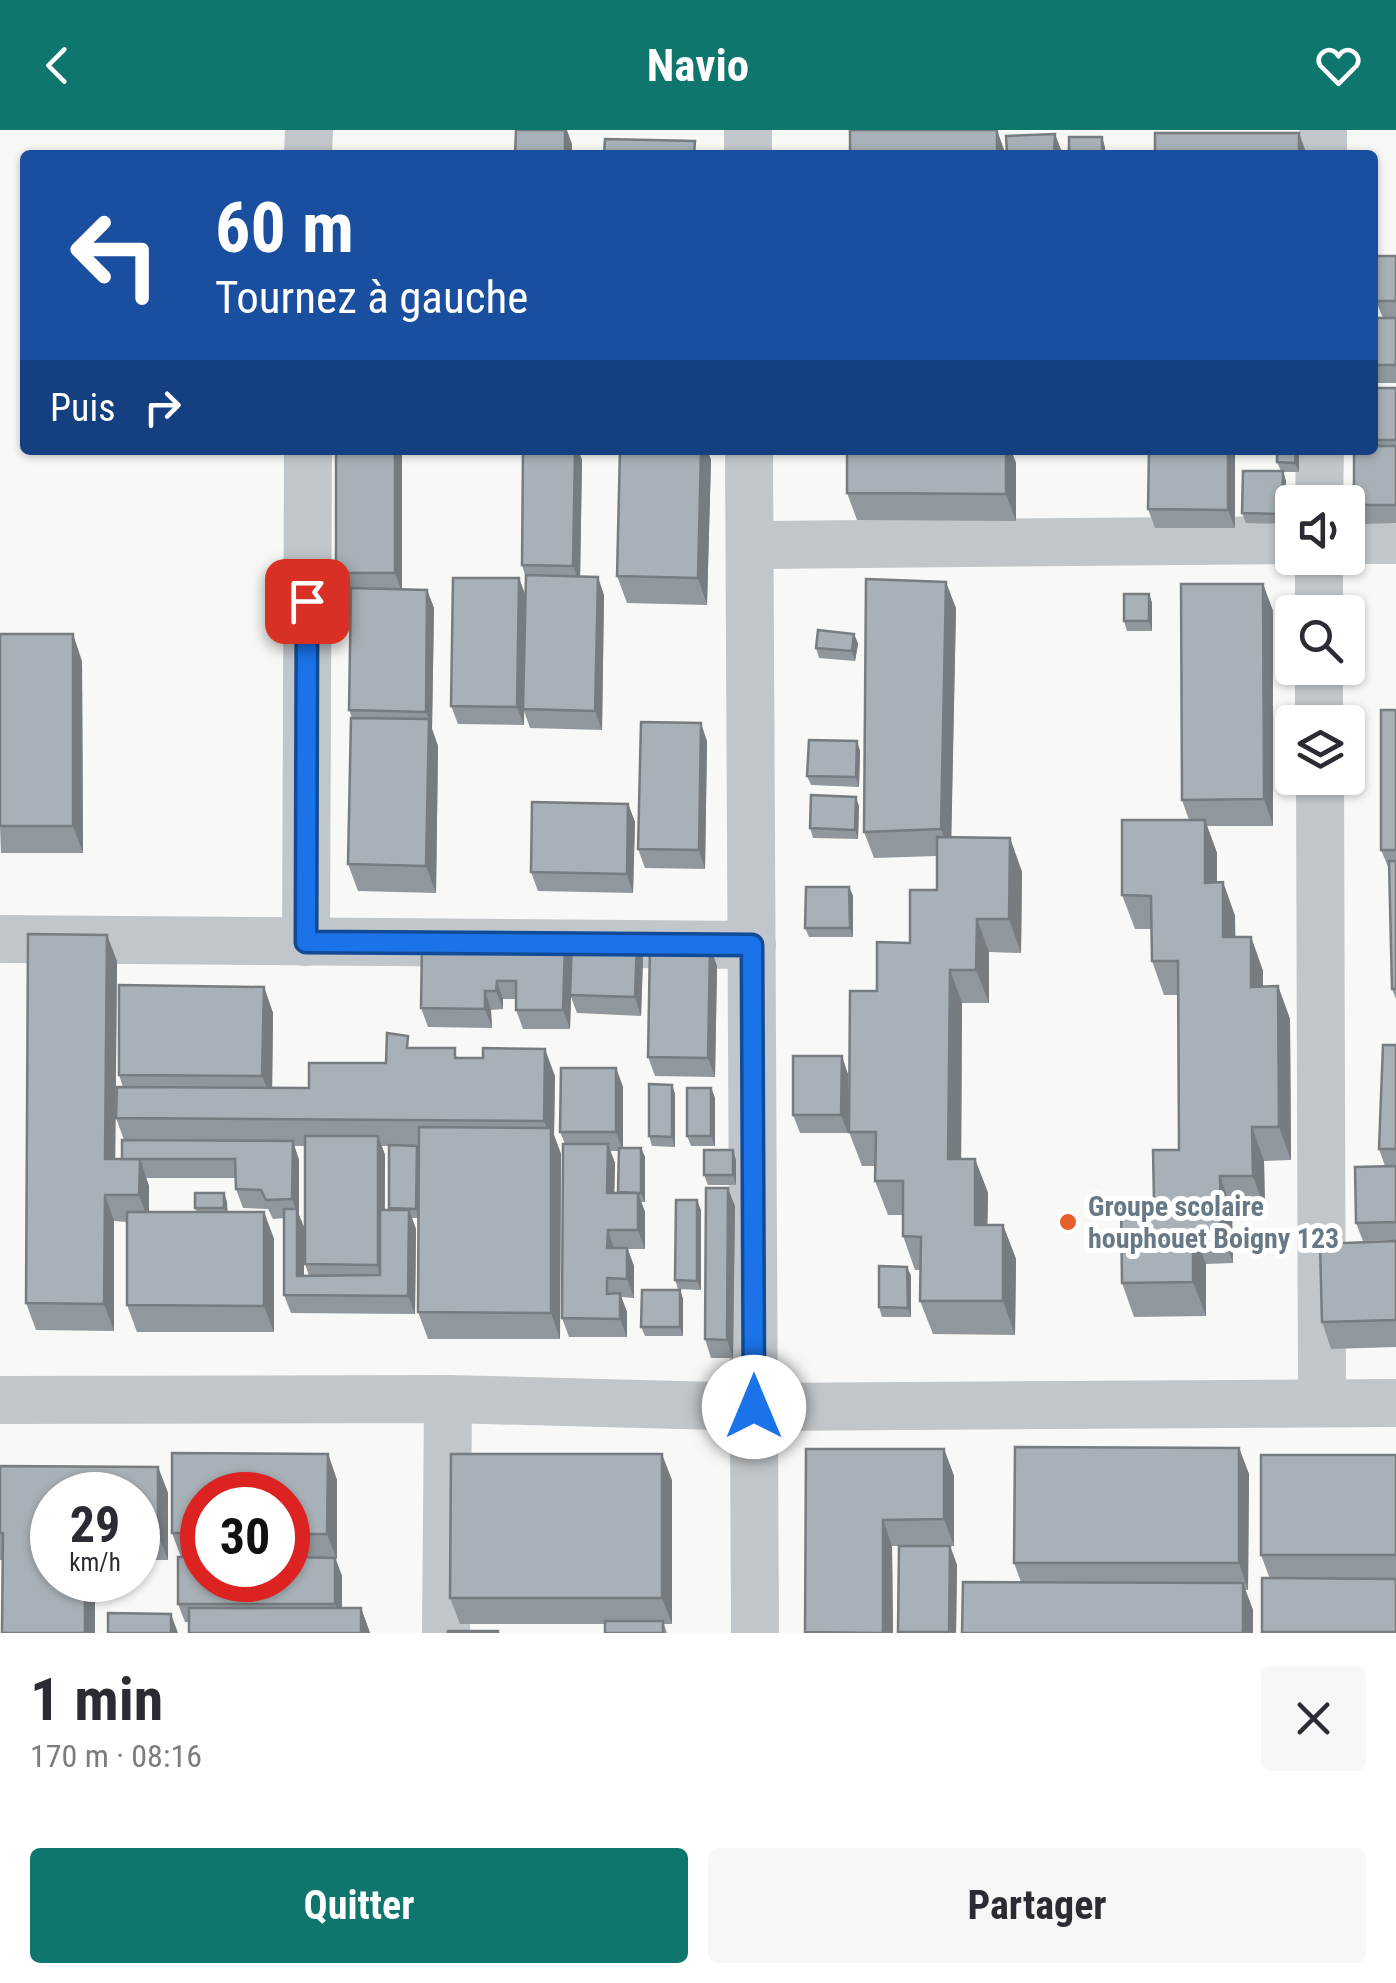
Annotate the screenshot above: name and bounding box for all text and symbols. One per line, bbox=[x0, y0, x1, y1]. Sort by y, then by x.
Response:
icon: back bbox=[30, 38, 85, 93]
icon: heart bbox=[1311, 38, 1366, 93]
text: Navio bbox=[647, 39, 749, 92]
text: 60 m bbox=[215, 187, 354, 269]
icon: left bbox=[50, 190, 180, 320]
text: Tournez à gauche bbox=[215, 271, 528, 324]
icon: right bbox=[135, 380, 190, 435]
text: Puis bbox=[50, 386, 115, 430]
map controls bbox=[1275, 485, 1365, 795]
button: sound bbox=[1275, 485, 1365, 575]
pin bbox=[265, 559, 350, 644]
icon: arrive bbox=[280, 574, 335, 629]
button: search bbox=[1275, 595, 1365, 685]
button: layers bbox=[1275, 705, 1365, 795]
place label: Groupe scolaire houphouet Boigny 123 bbox=[1088, 1190, 1339, 1255]
marker: Groupe scolaire houphouet Boigny 123 bbox=[1057, 1211, 1079, 1233]
position arrow bbox=[702, 1355, 806, 1459]
speed limit sign: 30 bbox=[180, 1472, 310, 1602]
text: 29 bbox=[70, 1496, 120, 1554]
text: km/h bbox=[69, 1548, 121, 1577]
text: 1 min bbox=[30, 1664, 163, 1735]
button: close bbox=[1261, 1666, 1366, 1771]
text: 170 m · 08:16 bbox=[30, 1737, 202, 1775]
button: Quitter bbox=[30, 1848, 688, 1963]
button: Partager bbox=[708, 1848, 1366, 1963]

